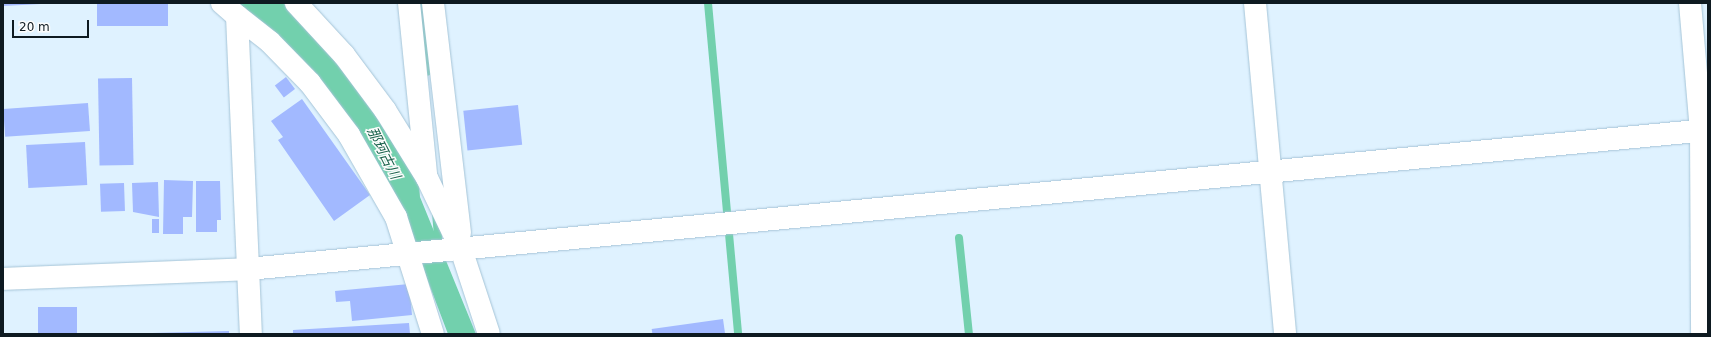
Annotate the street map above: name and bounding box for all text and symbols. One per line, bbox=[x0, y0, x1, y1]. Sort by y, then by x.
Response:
scale bar bbox=[14, 12, 91, 38]
text: 20 m bbox=[19, 20, 50, 34]
water label: 那珂古川 bbox=[364, 124, 404, 182]

